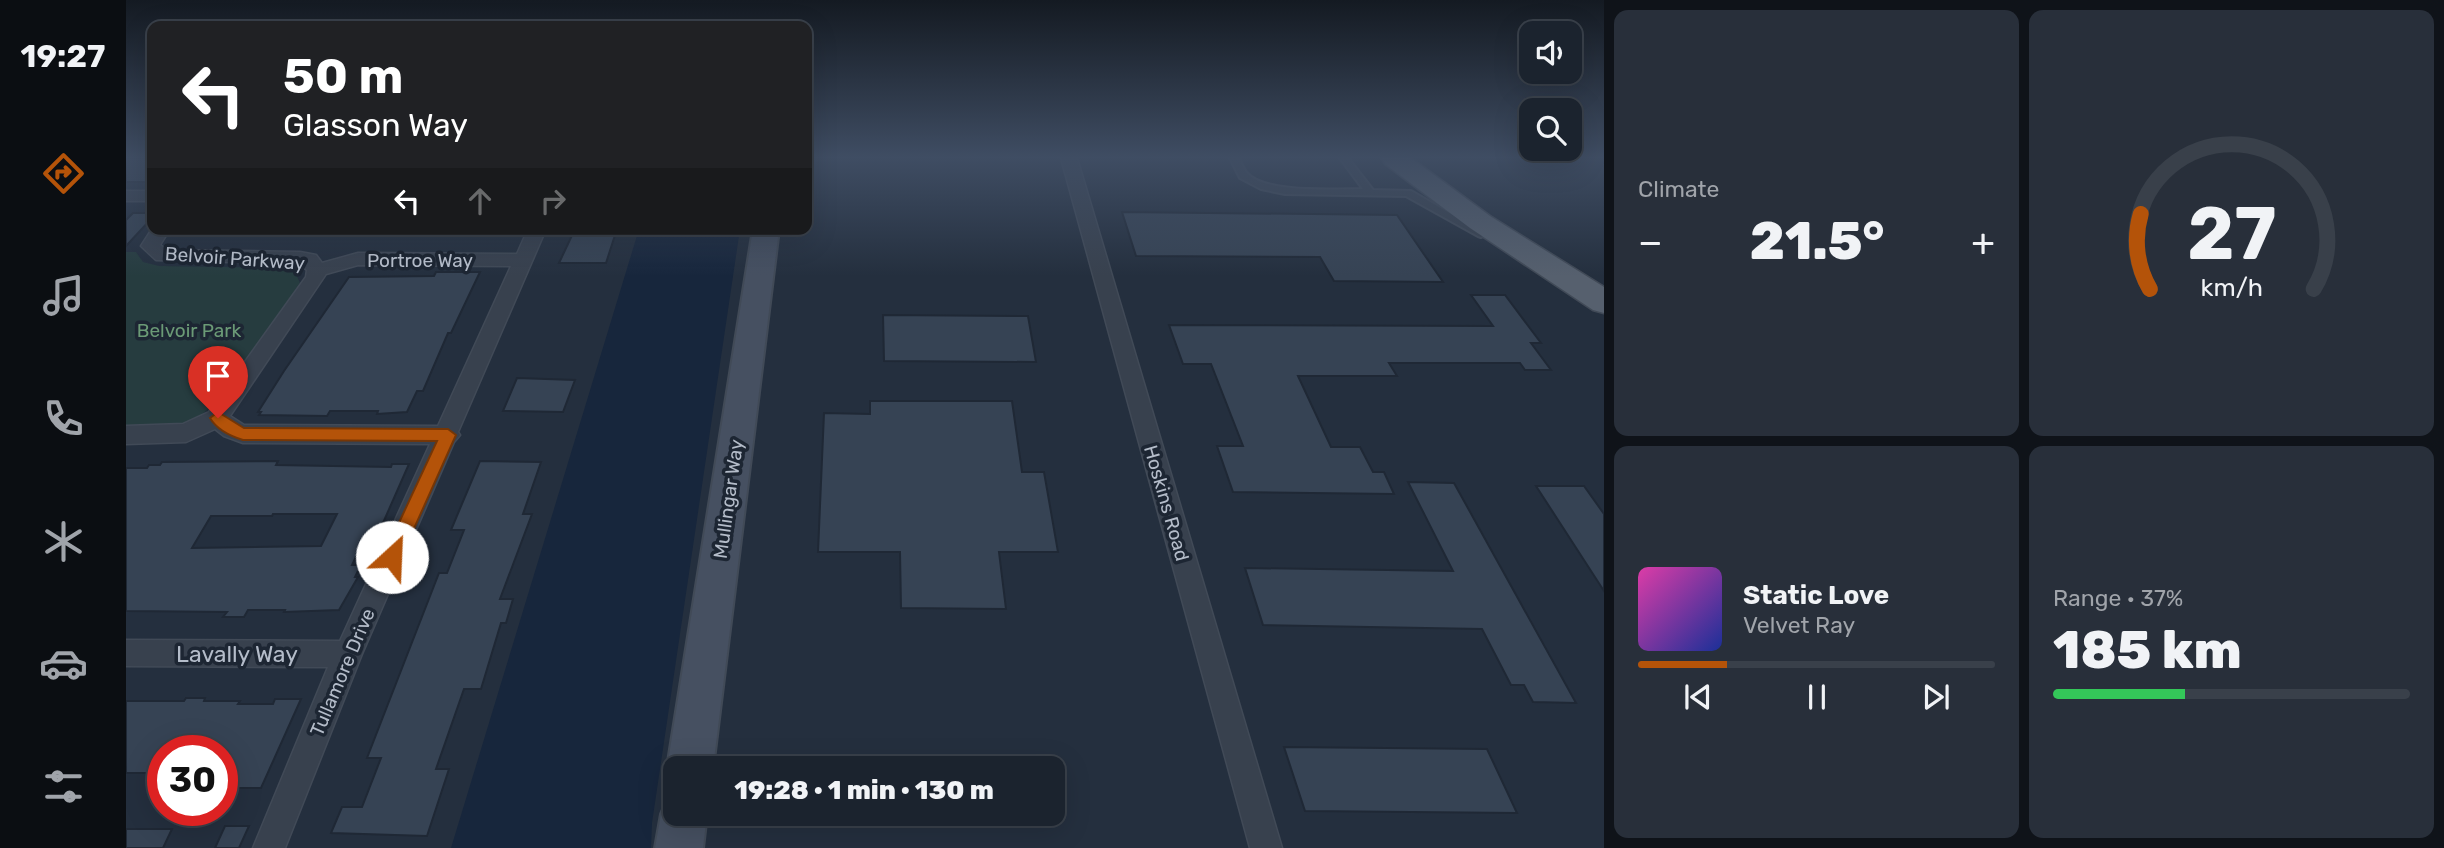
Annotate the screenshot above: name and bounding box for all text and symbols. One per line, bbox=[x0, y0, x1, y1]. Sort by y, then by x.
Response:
map controls bbox=[1519, 21, 1582, 161]
button: sound bbox=[1519, 21, 1582, 84]
text: 19:27 bbox=[21, 37, 105, 75]
text: 50 m bbox=[283, 47, 403, 105]
icon: left bbox=[168, 49, 259, 140]
button: search bbox=[1519, 98, 1582, 161]
text: Glasson Way bbox=[283, 106, 468, 144]
icon: directions bbox=[39, 149, 88, 198]
text: Climate bbox=[1638, 175, 1719, 203]
icon: left bbox=[388, 182, 426, 220]
icon: ahead bbox=[461, 182, 499, 220]
icon: right bbox=[534, 182, 572, 220]
text: 27 bbox=[2187, 191, 2276, 277]
text: 21.5° bbox=[1750, 210, 1884, 272]
text: − bbox=[1638, 219, 1663, 265]
text: + bbox=[1971, 219, 1995, 265]
street label: Belvoir Parkway bbox=[164, 242, 306, 275]
street label: Portroe Way bbox=[367, 249, 473, 272]
icon: music bbox=[39, 271, 88, 320]
text: km/h bbox=[2200, 273, 2263, 302]
park label: Belvoir Park bbox=[137, 319, 241, 342]
pin bbox=[188, 346, 248, 418]
icon: arrive bbox=[199, 357, 237, 395]
icon: phone bbox=[39, 394, 88, 443]
street label: Mullingar Way bbox=[709, 438, 748, 560]
street label: Hoskins Road bbox=[1139, 443, 1194, 564]
icon: climate bbox=[39, 517, 88, 566]
position arrow bbox=[355, 520, 429, 594]
text: Static Love bbox=[1743, 580, 1889, 611]
text: Range · 37% bbox=[2053, 584, 2183, 612]
street label: Tullamore Drive bbox=[305, 605, 380, 740]
text: Velvet Ray bbox=[1743, 611, 1855, 639]
text: 185 km bbox=[2053, 619, 2242, 681]
icon: car bbox=[39, 639, 88, 688]
street label: Lavally Way bbox=[176, 640, 298, 668]
icon: previous bbox=[1679, 678, 1717, 716]
icon: pause bbox=[1798, 678, 1836, 716]
icon: next bbox=[1917, 678, 1955, 716]
speed limit sign: 30 bbox=[147, 735, 238, 826]
icon: filters bbox=[39, 762, 88, 811]
text: 19:28 · 1 min · 130 m bbox=[734, 775, 994, 806]

